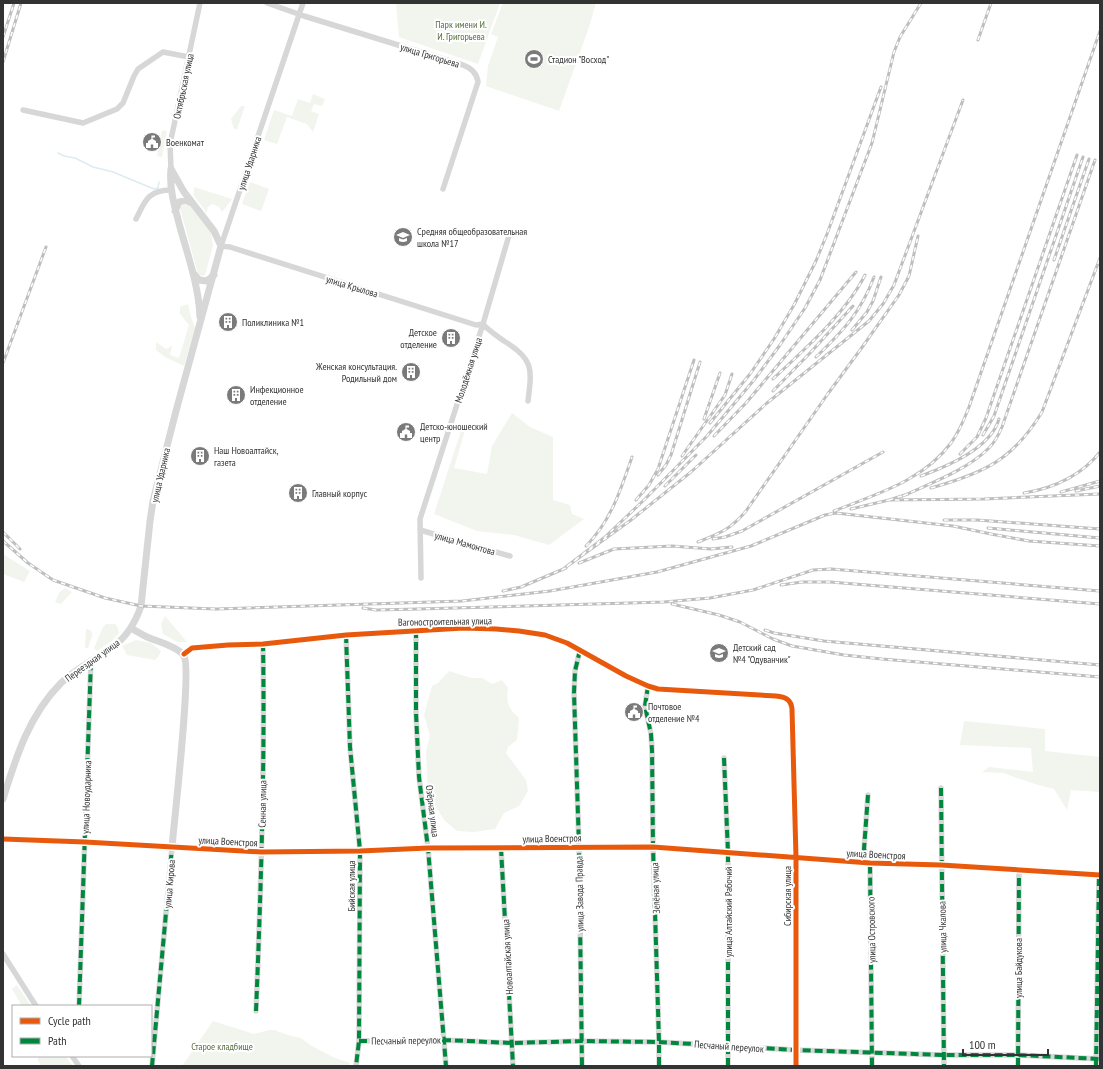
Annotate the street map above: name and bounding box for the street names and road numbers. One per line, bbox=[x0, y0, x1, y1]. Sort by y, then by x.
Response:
street label: улица Григорьева bbox=[399, 40, 461, 71]
street label: Октябрьская улица bbox=[170, 52, 197, 120]
street label: улица Ударника bbox=[235, 135, 264, 192]
street label: улица Крылова bbox=[324, 272, 379, 301]
street label: Молодёжная улица bbox=[452, 336, 485, 404]
street label: улица Ударника bbox=[148, 447, 173, 504]
street label: улица Мамонтова bbox=[433, 529, 497, 558]
street label: Вагоностроительная улица bbox=[398, 614, 492, 629]
street label: Переездная улица bbox=[62, 636, 122, 685]
street label: улица Новоударника bbox=[79, 760, 94, 834]
street label: Сенная улица bbox=[256, 780, 269, 828]
street label: Озёрная улица bbox=[423, 784, 442, 838]
street label: улица Военстроя bbox=[522, 831, 582, 846]
street label: улица Военстроя bbox=[198, 833, 258, 850]
street label: улица Военстроя bbox=[846, 846, 906, 863]
street label: улица Завода Правда bbox=[572, 856, 587, 932]
street label: улица Кирова bbox=[161, 859, 178, 909]
street label: Бийская улица bbox=[345, 860, 358, 912]
street label: Зелёная улица bbox=[648, 862, 663, 914]
street label: Сибирская улица bbox=[781, 866, 794, 926]
street label: улица Алтайский Рабочий bbox=[722, 867, 735, 957]
street label: улица Островского bbox=[864, 897, 879, 963]
street label: улица Чкалова bbox=[936, 901, 949, 953]
street label: Новоалтайская улица bbox=[499, 919, 516, 995]
street label: улица Байдукова bbox=[1012, 938, 1025, 998]
street label: Песчаный переулок bbox=[371, 1033, 441, 1048]
street label: Песчаный переулок bbox=[694, 1038, 764, 1055]

